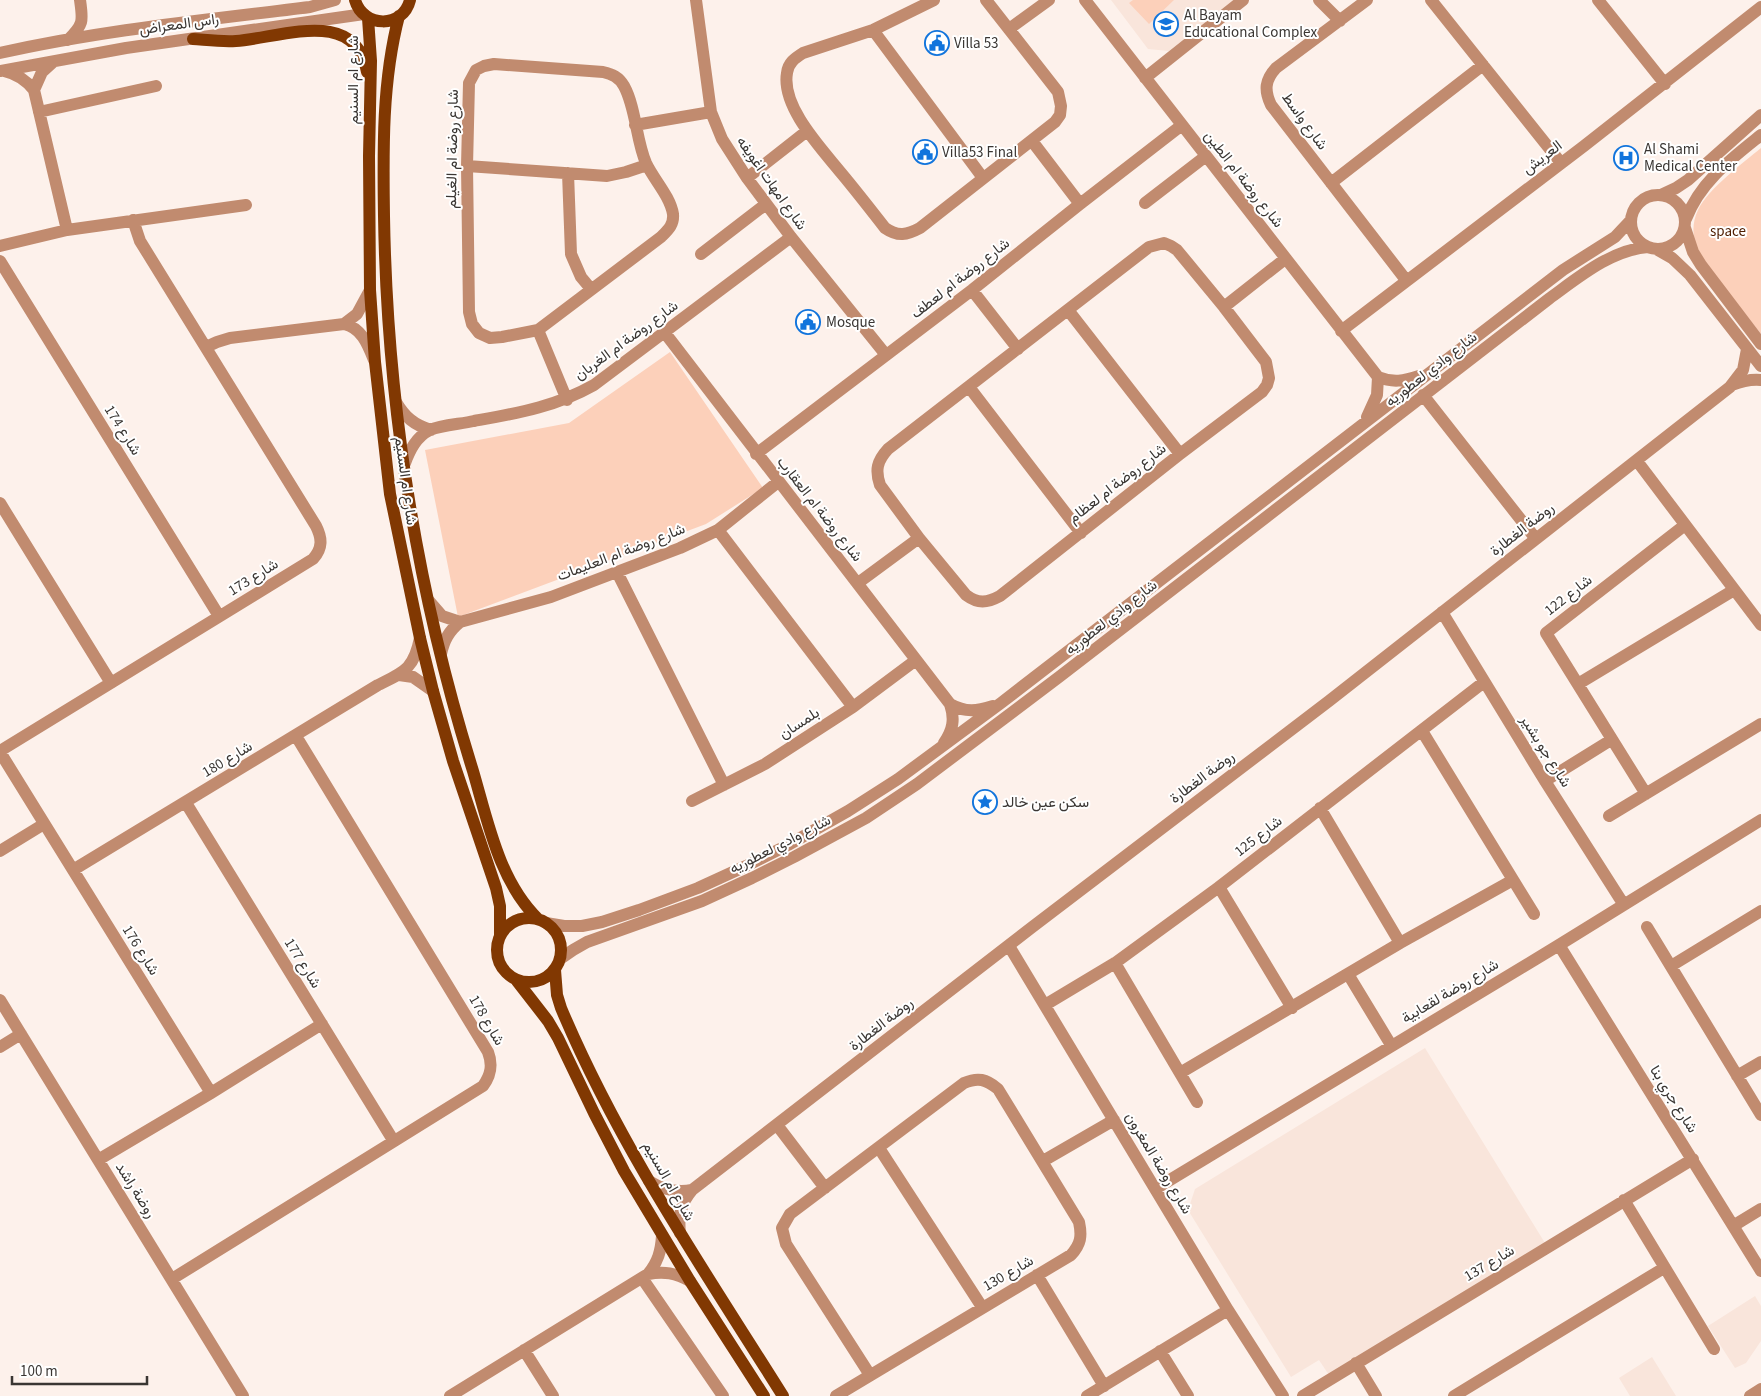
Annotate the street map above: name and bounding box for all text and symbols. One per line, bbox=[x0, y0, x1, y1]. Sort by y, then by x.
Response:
place label: Al Bayam Educational Complex bbox=[1184, 5, 1317, 43]
street label: راس المعراض bbox=[138, 9, 220, 40]
school or university icon: Al Bayam Educational Complex bbox=[1153, 11, 1179, 37]
public building icon: Villa 53 bbox=[924, 30, 950, 56]
place label: Villa 53 bbox=[954, 33, 999, 54]
street label: شارع ام السنيم bbox=[343, 35, 364, 125]
street label: شارع واسط bbox=[1277, 88, 1333, 155]
street label: شارع روضة ام الغيلم bbox=[441, 89, 464, 209]
street label: شارع روضة ام الطين bbox=[1199, 126, 1288, 232]
street label: شارع امهات اغويفه bbox=[731, 132, 812, 235]
street label: العريش bbox=[1518, 135, 1567, 179]
public building icon: Villa53 Final bbox=[912, 139, 938, 165]
place label: Al Shami Medical Center bbox=[1644, 139, 1738, 177]
place label: Villa53 Final bbox=[942, 142, 1017, 163]
hospital icon: Al Shami Medical Center bbox=[1613, 145, 1639, 171]
park label: space bbox=[1710, 221, 1746, 242]
street label: شارع روضة ام لعطف bbox=[906, 233, 1014, 324]
street label: شارع روضة ام الغربان bbox=[570, 295, 683, 385]
public building icon: Mosque bbox=[795, 309, 821, 335]
place label: Mosque bbox=[826, 312, 875, 333]
street label: شارع وادي لعطوريه bbox=[1381, 327, 1483, 414]
street label: شارع 174 bbox=[99, 401, 146, 460]
street label: شارع ام السنيم bbox=[389, 436, 422, 527]
street label: شارع روضة ام لعظام bbox=[1064, 438, 1171, 528]
street label: شارع روضة ام العقارب bbox=[772, 452, 867, 566]
street label: روضة الغطارة bbox=[1486, 498, 1559, 561]
street label: شارع روضة ام العليمات bbox=[554, 518, 688, 587]
street label: شارع 173 bbox=[224, 554, 283, 601]
street label: شارع 122 bbox=[1540, 570, 1597, 621]
street label: شارع وادي لعطوريه bbox=[1061, 575, 1163, 662]
street label: بلمسان bbox=[775, 702, 824, 744]
street label: شارع جو بشير bbox=[1514, 710, 1576, 792]
street label: شارع 180 bbox=[198, 736, 257, 783]
street label: روضة الغطارة bbox=[1166, 746, 1239, 809]
place icon: سكن عين خالد bbox=[972, 789, 998, 815]
place label: سكن عين خالد bbox=[1002, 792, 1089, 813]
street label: شارع وادي لعطوريه bbox=[726, 810, 836, 881]
street label: شارع 125 bbox=[1230, 811, 1287, 862]
street label: شارع 176 bbox=[117, 921, 164, 980]
street label: شارع 177 bbox=[279, 934, 326, 993]
street label: شارع روضة لقعابية bbox=[1398, 954, 1503, 1029]
street label: شارع 178 bbox=[464, 991, 510, 1050]
street label: روضة الغطارة bbox=[845, 993, 918, 1056]
street label: شارع جري بنا bbox=[1643, 1061, 1703, 1138]
street label: شارع روضة المغرون bbox=[1120, 1108, 1197, 1218]
street label: شارع ام السنيم bbox=[637, 1137, 700, 1225]
street label: روضة راشد bbox=[110, 1158, 161, 1222]
street label: شارع 137 bbox=[1460, 1240, 1519, 1287]
street label: شارع 130 bbox=[979, 1250, 1038, 1296]
scale bar bbox=[12, 1354, 148, 1386]
text: 100 m bbox=[20, 1361, 58, 1382]

